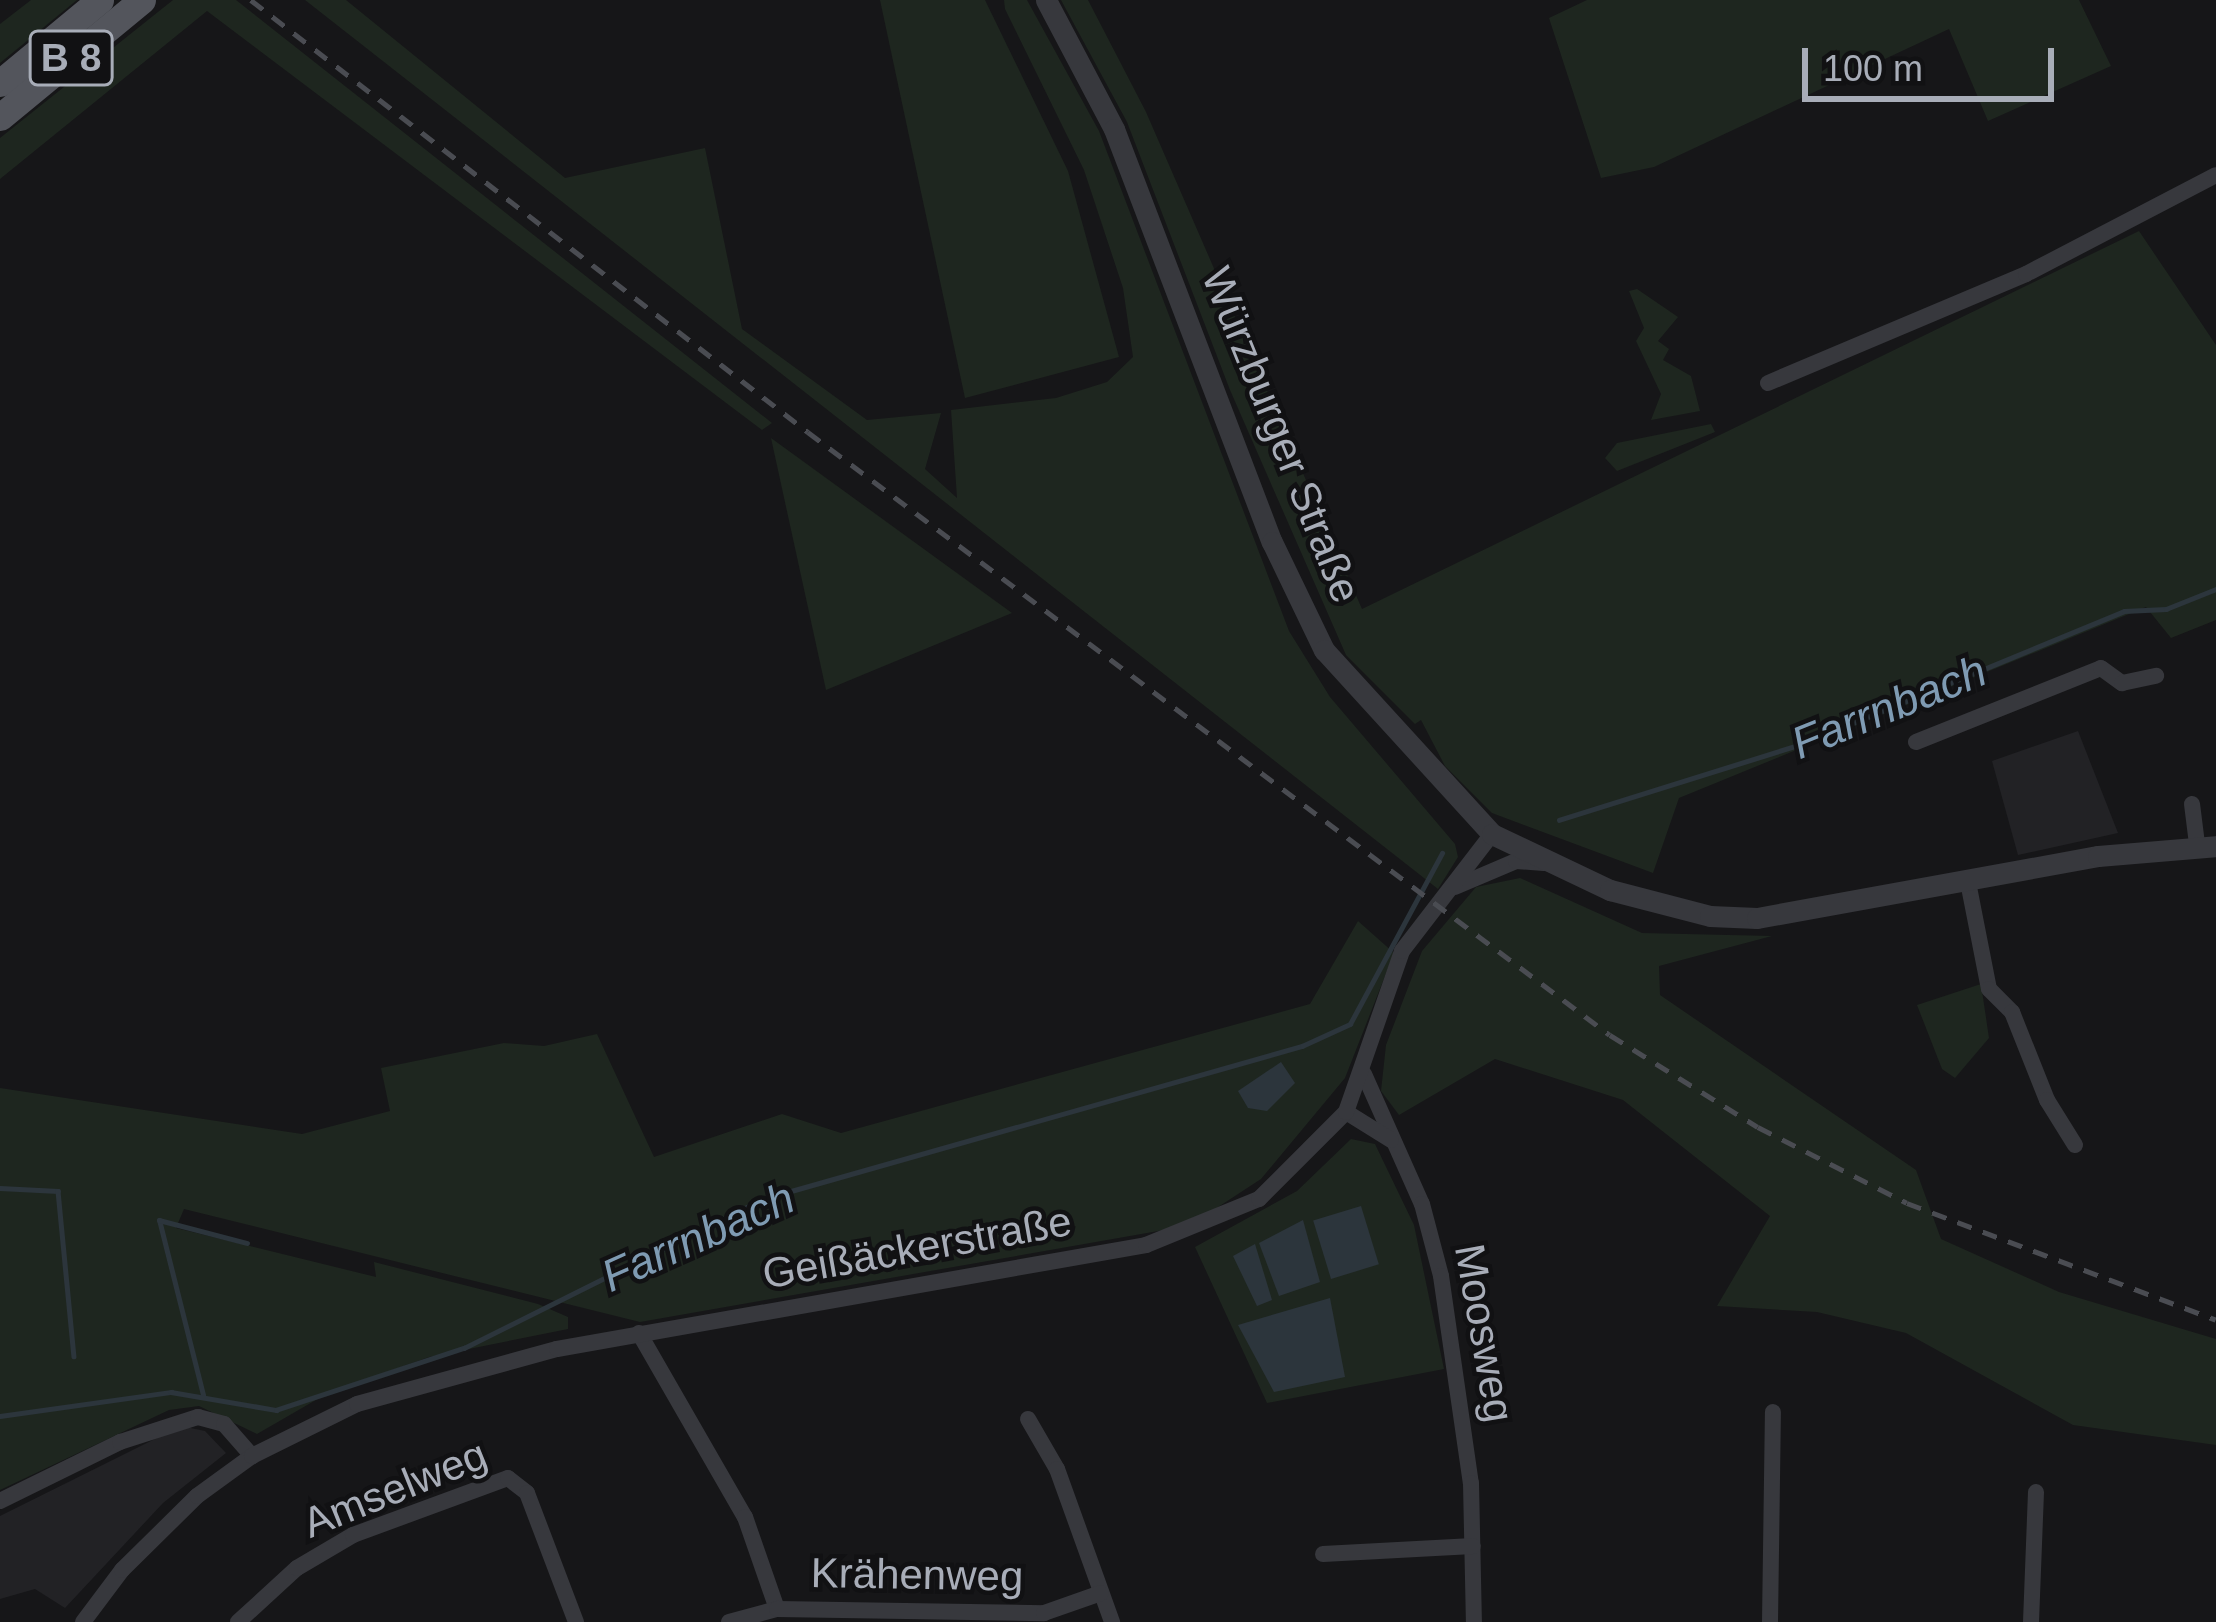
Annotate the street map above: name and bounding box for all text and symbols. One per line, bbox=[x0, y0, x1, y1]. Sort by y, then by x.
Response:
scale bar bbox=[1808, 24, 2060, 98]
road number: B 8 bbox=[26, 25, 116, 91]
text: 100 m bbox=[1823, 48, 1923, 89]
street label: Würzburger Straße bbox=[1191, 260, 1371, 610]
water label: Farrnbach bbox=[1784, 644, 1994, 770]
water label: Farrnbach bbox=[593, 1171, 803, 1303]
street label: Geißäckerstraße bbox=[759, 1196, 1075, 1300]
street label: Moosweg bbox=[1444, 1240, 1524, 1426]
street label: Amselweg bbox=[296, 1429, 494, 1549]
street label: Krähenweg bbox=[810, 1548, 1024, 1602]

